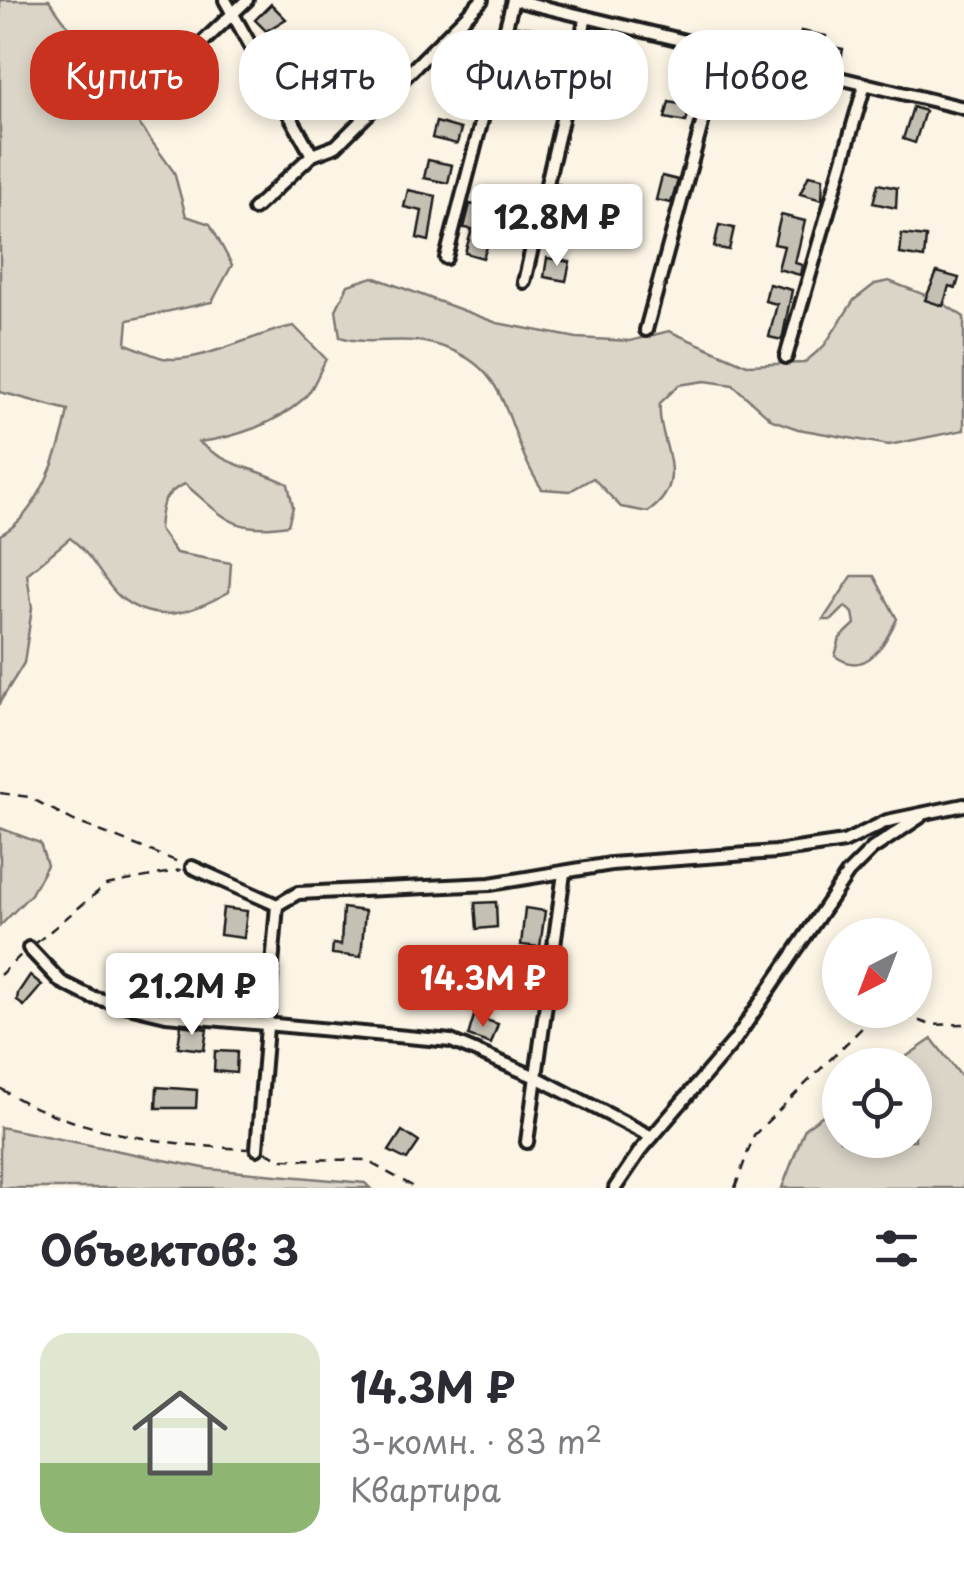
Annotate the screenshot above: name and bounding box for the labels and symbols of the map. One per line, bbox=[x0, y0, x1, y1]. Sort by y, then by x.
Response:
pin: 12.8M ₽ bbox=[465, 184, 649, 269]
north arrow bbox=[822, 918, 932, 1028]
pin: 14.3M ₽ bbox=[391, 945, 575, 1030]
pin: 21.2M ₽ bbox=[100, 953, 284, 1038]

